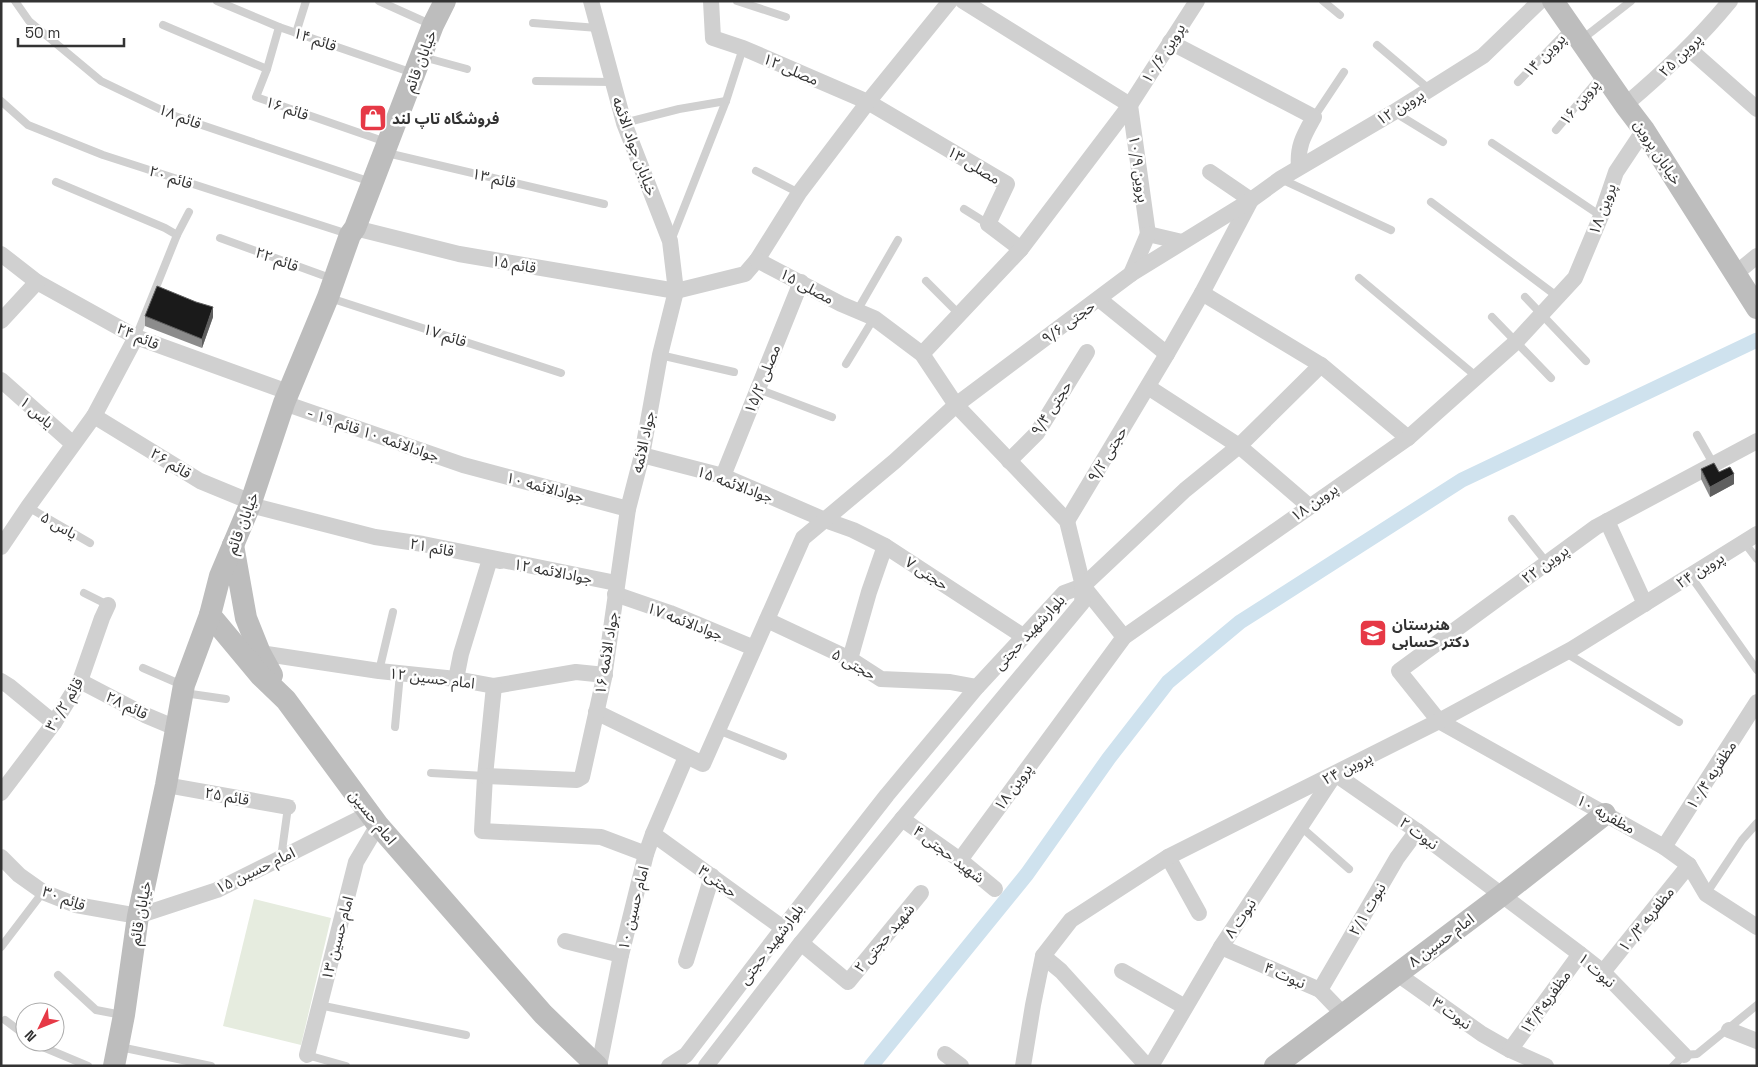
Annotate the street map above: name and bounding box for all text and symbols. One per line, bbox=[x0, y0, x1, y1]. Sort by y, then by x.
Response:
scale bar bbox=[18, 15, 124, 47]
street label: پروین ۱۰/۶ bbox=[1137, 19, 1190, 87]
text: 50 m bbox=[25, 23, 60, 42]
street label: قائم ۱۴ bbox=[290, 23, 339, 57]
street label: خیابان قائم bbox=[400, 27, 442, 95]
street label: پروین ۱۴ bbox=[1519, 29, 1570, 82]
street label: پروین ۲۵ bbox=[1654, 29, 1706, 81]
street label: مصلی ۱۲ bbox=[760, 49, 822, 89]
street label: پروین ۱۶ bbox=[1555, 75, 1604, 130]
street label: پروین ۱۲ bbox=[1372, 85, 1428, 130]
street label: قائم ۱۶ bbox=[262, 92, 311, 126]
street label: خیابان جواد الائمه bbox=[608, 94, 662, 198]
street label: قائم ۱۸ bbox=[155, 99, 204, 135]
shop icon: فروشگاه تاپ لند bbox=[358, 103, 388, 133]
place label: فروشگاه تاپ لند bbox=[392, 109, 499, 129]
street label: خیابان پروین bbox=[1629, 116, 1686, 189]
street label: پروین ۱۰/۹ bbox=[1124, 134, 1153, 204]
street label: مصلی ۱۳ bbox=[944, 142, 1004, 188]
street label: قائم ۲۰ bbox=[146, 161, 195, 195]
street label: قائم ۱۳ bbox=[470, 164, 518, 194]
street label: پروین ۱۸ bbox=[1584, 181, 1621, 238]
street label: قائم ۲۲ bbox=[252, 242, 301, 278]
street label: قائم ۱۵ bbox=[490, 251, 538, 279]
street label: مصلی ۱۵ bbox=[777, 264, 837, 308]
street label: حجتی ۹/۶ bbox=[1037, 296, 1099, 348]
street label: قائم ۲۴ bbox=[113, 318, 162, 356]
street label: قائم ۱۷ bbox=[420, 319, 469, 353]
street label: مصلی ۱۵/۲ bbox=[740, 342, 784, 416]
street label: حجتی ۹/۴ bbox=[1026, 377, 1076, 439]
street label: یاس ۱ bbox=[16, 392, 58, 432]
street label: - جوادالائمه ۱۰ قائم ۱۹ bbox=[304, 402, 442, 467]
street label: جواد الائمه bbox=[627, 409, 659, 475]
street label: حجتی ۹/۲ bbox=[1083, 423, 1131, 485]
street label: قائم ۲۶ bbox=[146, 443, 195, 484]
street label: جوادالائمه ۱۵ bbox=[694, 461, 776, 507]
street label: جوادالائمه ۱۰ bbox=[504, 467, 586, 507]
street label: پروین ۱۸ bbox=[1287, 479, 1342, 526]
street label: خیابان قائم bbox=[222, 489, 264, 557]
street label: یاس ۵ bbox=[37, 507, 81, 543]
street label: قائم ۲۱ bbox=[408, 533, 456, 563]
street label: پروین ۲۲ bbox=[1518, 541, 1573, 588]
street label: پروین ۲۴ bbox=[1672, 548, 1728, 593]
street label: حجتی ۷ bbox=[902, 552, 952, 594]
street label: جوادالائمه ۱۲ bbox=[512, 554, 594, 588]
street label: بلوارشهید حجتی bbox=[989, 590, 1069, 674]
street label: جوادالائمه ۱۷ bbox=[644, 598, 726, 644]
street label: جواد الائمه ۱۶ bbox=[590, 610, 622, 696]
place label: هنرستان دکتر حسابی bbox=[1392, 615, 1470, 651]
school or university icon: هنرستان دکتر حسابی bbox=[1358, 618, 1388, 648]
street label: حجتی ۵ bbox=[829, 644, 880, 684]
street label: امام حسین ۱۲ bbox=[388, 663, 476, 695]
street label: قاِئم ۳۰/۲ bbox=[41, 674, 89, 735]
street label: قائم ۲۸ bbox=[102, 687, 151, 725]
street label: مظفریه ۱۰/۴ bbox=[1682, 737, 1740, 813]
street label: پروین ۲۴ bbox=[1319, 747, 1376, 790]
street label: پروین ۱۸ bbox=[990, 760, 1037, 815]
street label: قائم ۲۵ bbox=[203, 783, 251, 811]
street label: امام حسین bbox=[344, 786, 401, 850]
street label: مظفریه ۱۰ bbox=[1573, 790, 1639, 838]
street label: نبوت ۲ bbox=[1396, 812, 1442, 854]
street label: شهید حجتی ۴ bbox=[910, 821, 989, 887]
street label: امام حسین ۱۵ bbox=[212, 843, 299, 899]
street label: حجتی۳ bbox=[695, 860, 741, 902]
street label: ۱۰ امام حسین bbox=[613, 864, 655, 953]
street label: خیابان قائم bbox=[125, 879, 157, 947]
street label: نبوت ۲/۱ bbox=[1344, 879, 1390, 939]
street label: قاِئم ۳۰ bbox=[39, 881, 88, 917]
street label: مظفریه ۱۰/۳ bbox=[1614, 883, 1678, 955]
street label: امام حسین ۱۳ bbox=[317, 894, 359, 983]
street label: نبوت ۸ bbox=[1220, 895, 1260, 941]
street label: شهید حجتی ۲ bbox=[850, 899, 919, 976]
street label: بلوارشهید حجتی bbox=[735, 900, 807, 988]
street label: امام حسین ۸ bbox=[1404, 909, 1479, 973]
street label: نبوت ۱ bbox=[1574, 949, 1620, 991]
street label: نبوت ۴ bbox=[1261, 957, 1309, 993]
street label: مظفریه۱۴/۴ bbox=[1515, 966, 1575, 1038]
street label: نبوت ۳ bbox=[1429, 993, 1475, 1033]
north arrow bbox=[15, 1002, 65, 1052]
text: N bbox=[21, 1026, 40, 1045]

